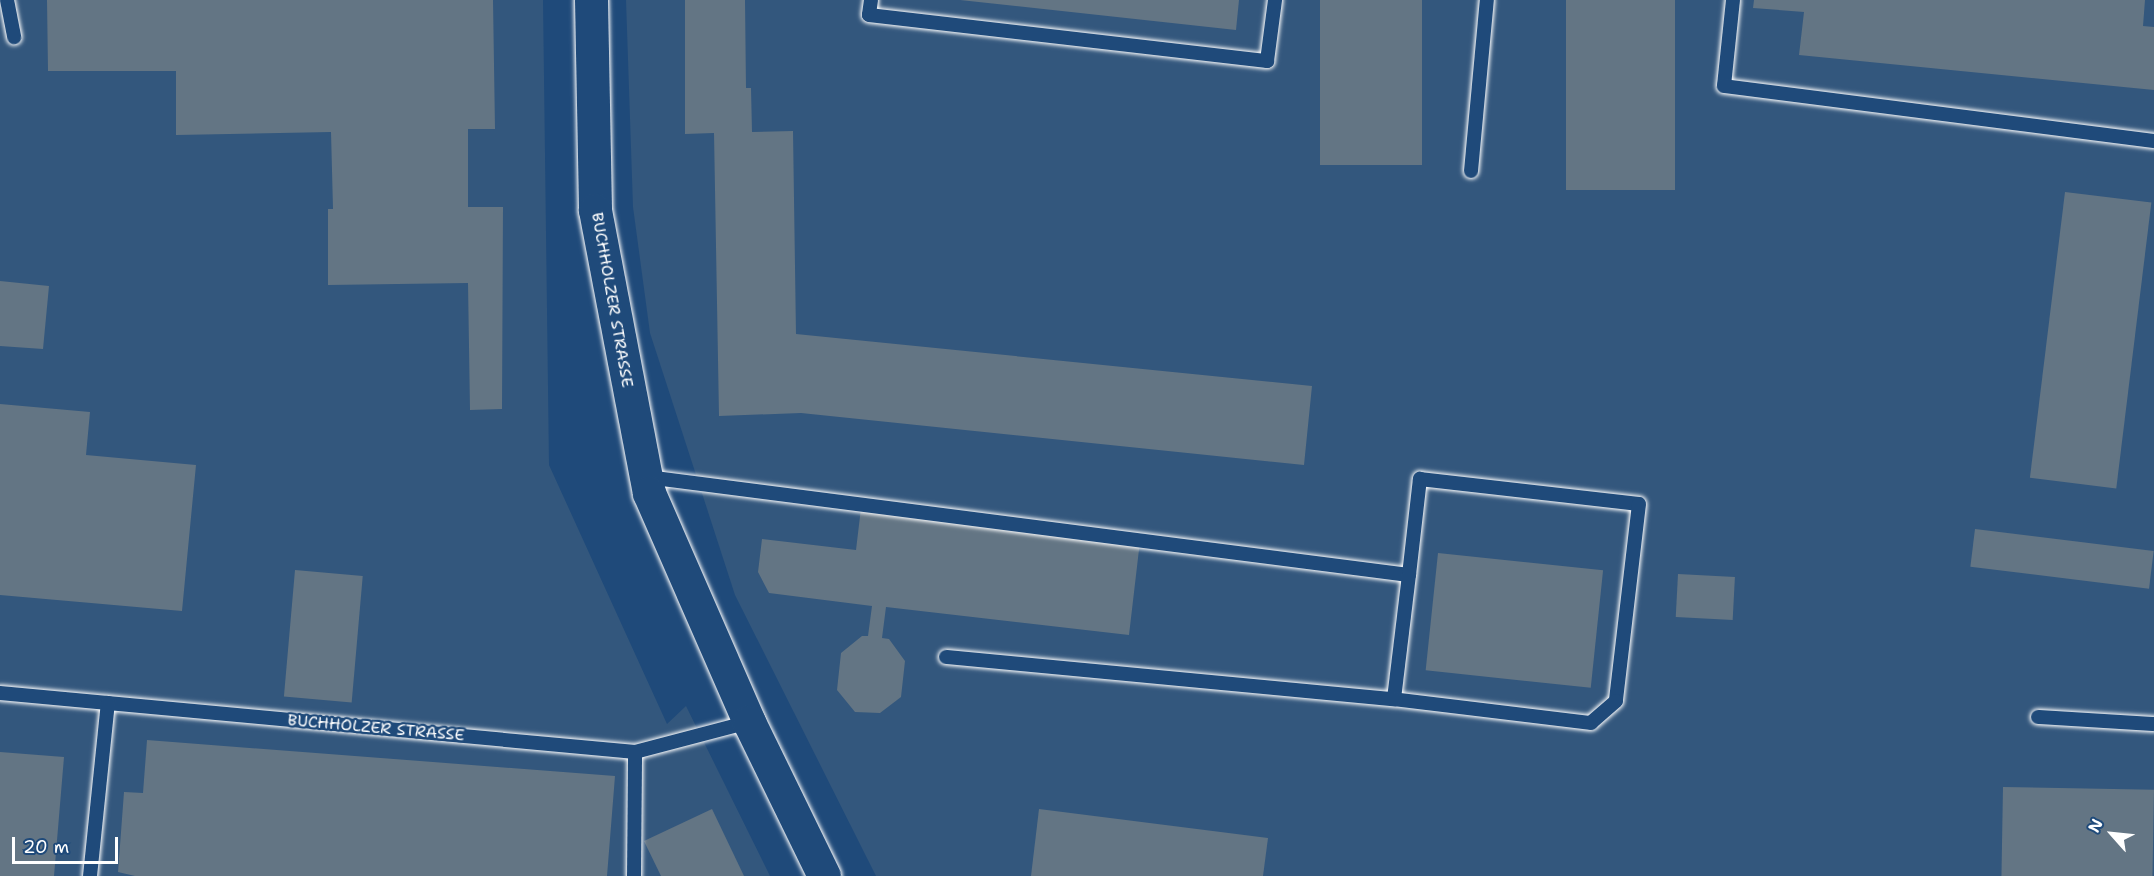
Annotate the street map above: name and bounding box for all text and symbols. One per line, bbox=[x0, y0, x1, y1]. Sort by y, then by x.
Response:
street label: BUCHHOLZER STRASSE bbox=[587, 211, 637, 389]
street label: BUCHHOLZER STRASSE bbox=[287, 711, 465, 745]
north arrow bbox=[2082, 804, 2142, 864]
text: N bbox=[2083, 815, 2108, 836]
scale bar bbox=[15, 825, 122, 863]
text: 20 m bbox=[23, 835, 69, 859]

